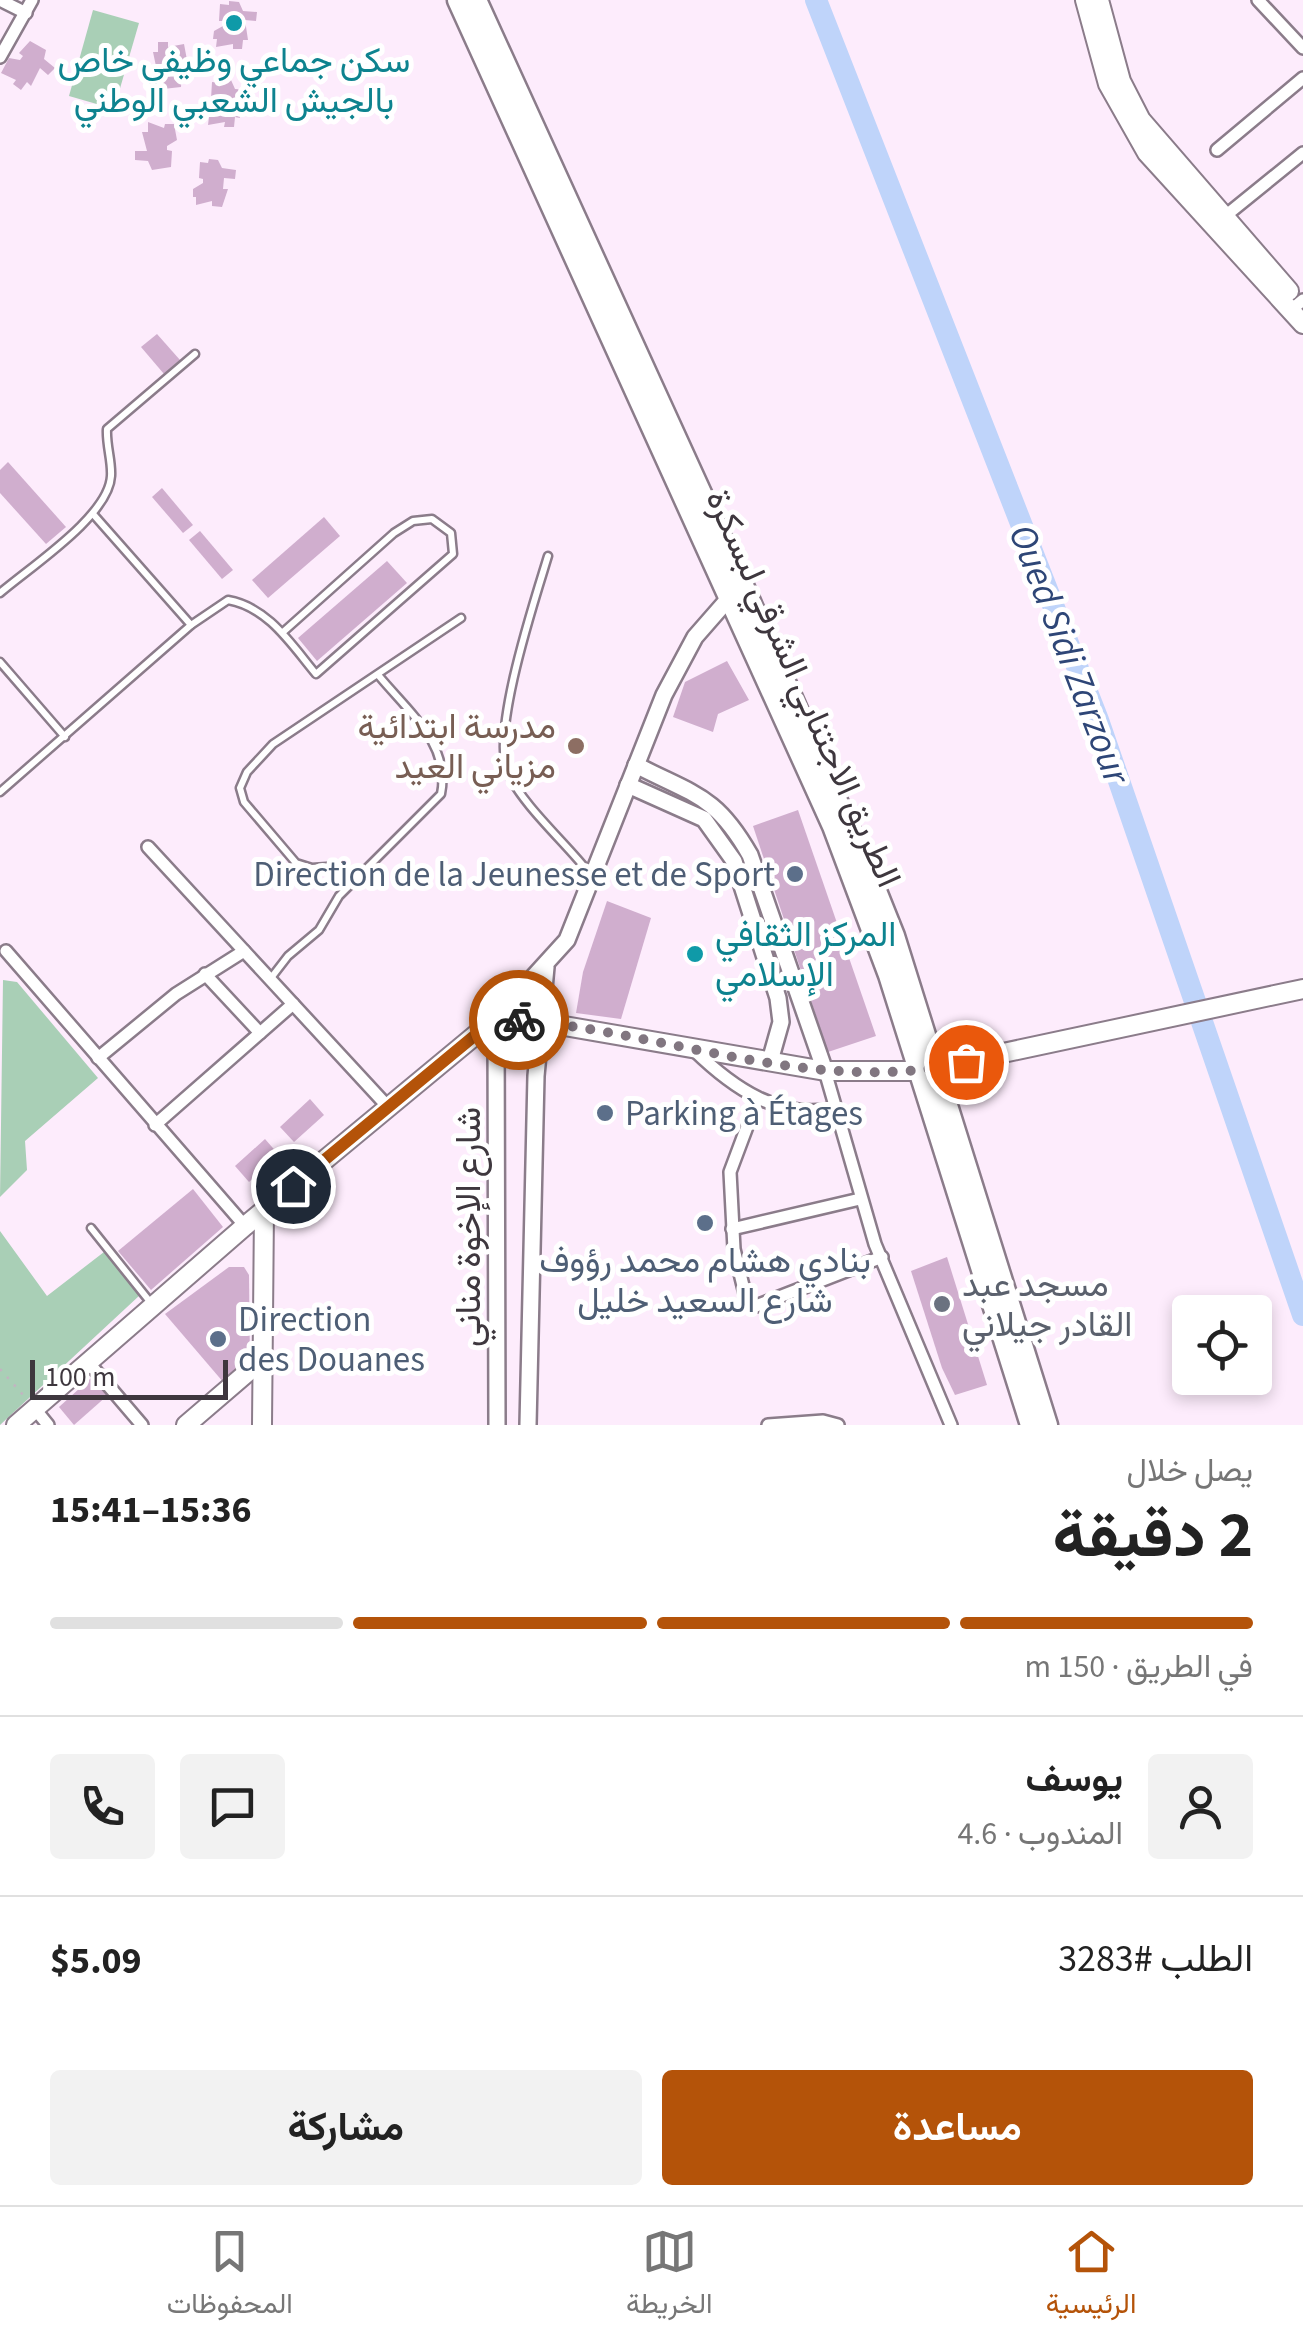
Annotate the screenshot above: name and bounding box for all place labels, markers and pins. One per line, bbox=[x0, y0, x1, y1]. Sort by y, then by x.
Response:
marker: سكن جماعي وظيفي خاص بالجيش الشعبي الوطني bbox=[223, 12, 245, 34]
place label: سكن جماعي وظيفي خاص بالجيش الشعبي الوطني bbox=[58, 36, 410, 129]
place label: مدرسة ابتدائية مزياني العيد bbox=[357, 702, 556, 795]
marker: مدرسة ابتدائية مزياني العيد bbox=[565, 735, 587, 757]
place label: Direction de la Jeunesse et de Sport bbox=[253, 850, 775, 900]
marker: Direction de la Jeunesse et de Sport bbox=[784, 863, 806, 885]
place label: المركز الثقافي الإسلامي bbox=[715, 910, 896, 1003]
marker: المركز الثقافي الإسلامي bbox=[684, 943, 706, 965]
pin bbox=[924, 1020, 1009, 1105]
place label: Parking à Étages bbox=[625, 1089, 863, 1139]
marker: Parking à Étages bbox=[594, 1102, 616, 1124]
pin bbox=[251, 1144, 336, 1229]
marker: بنادي هشام محمد رؤوف شارع السعيد خليل bbox=[694, 1212, 716, 1234]
place label: بنادي هشام محمد رؤوف شارع السعيد خليل bbox=[539, 1236, 871, 1326]
place label: مسجد عبد القادر جيلاني bbox=[962, 1260, 1132, 1353]
marker: مسجد عبد القادر جيلاني bbox=[931, 1293, 953, 1315]
place label: Direction des Douanes bbox=[238, 1295, 425, 1385]
marker: Direction des Douanes bbox=[207, 1328, 229, 1350]

